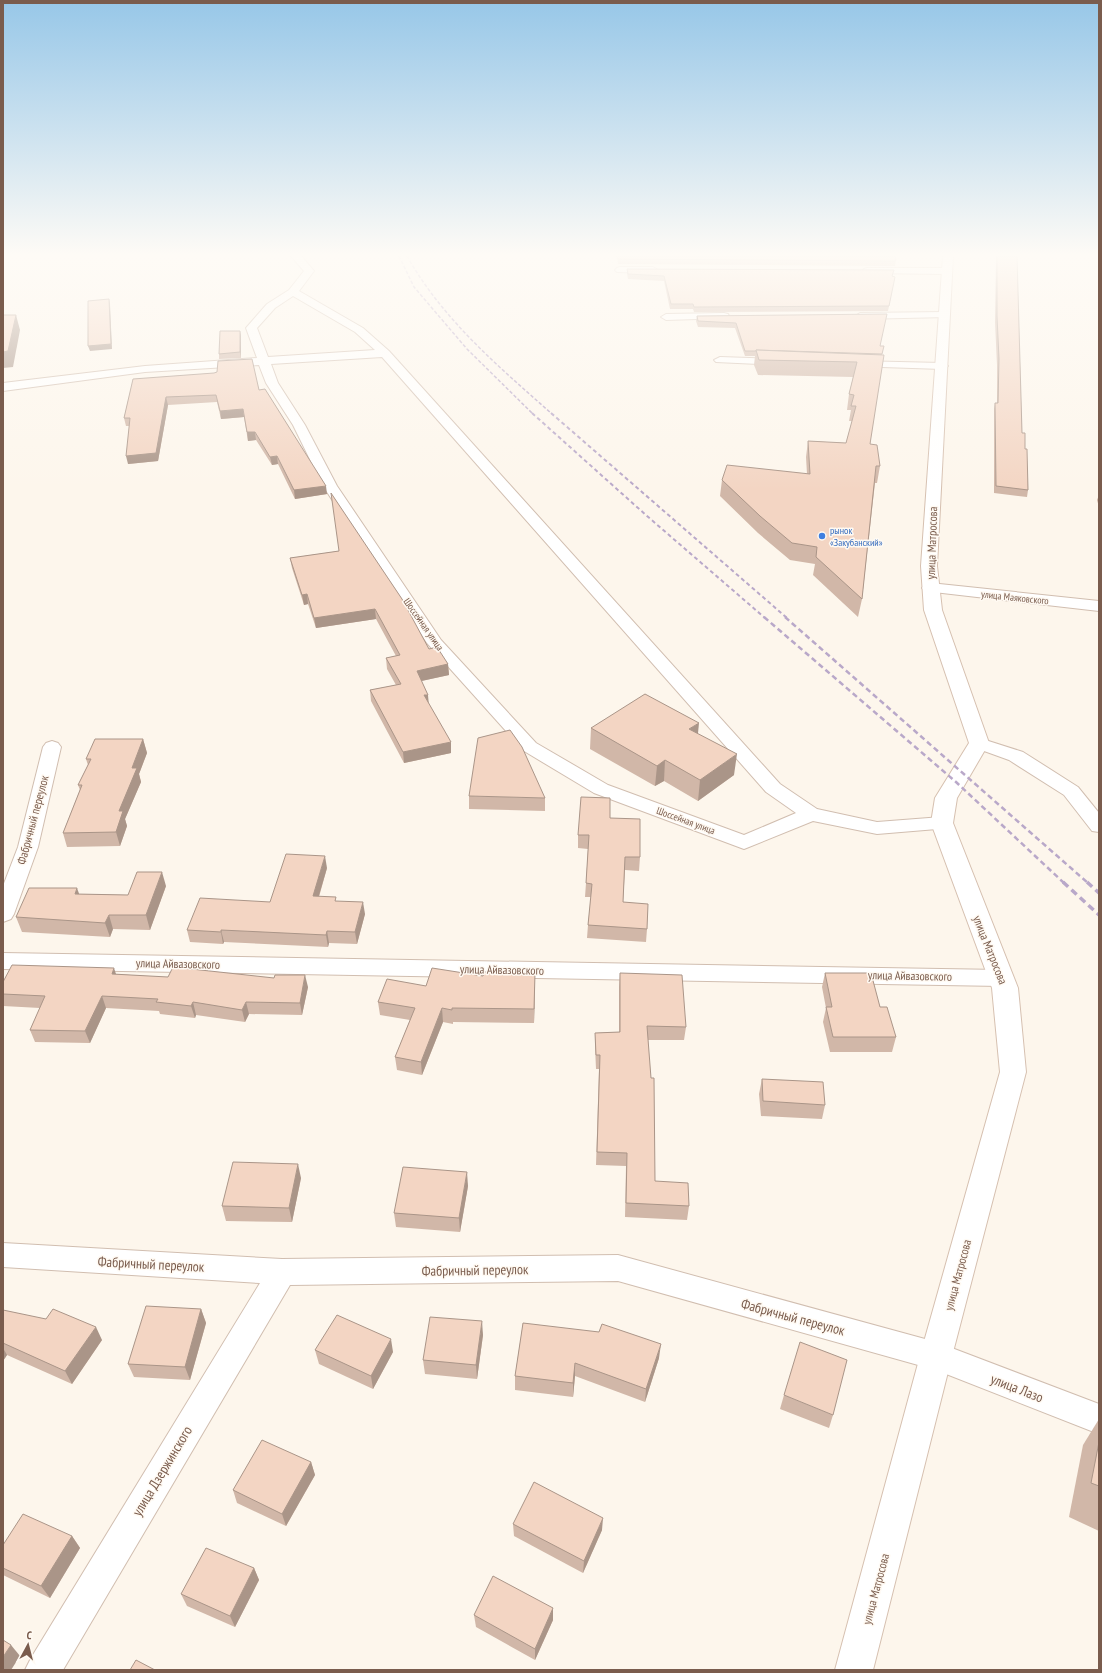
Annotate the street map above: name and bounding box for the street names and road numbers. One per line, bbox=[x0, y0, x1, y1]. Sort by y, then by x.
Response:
street label: улица Матросова bbox=[923, 506, 940, 580]
street label: улица Маяковского bbox=[981, 587, 1049, 608]
street label: Шоссейная улица bbox=[401, 595, 447, 653]
street label: Фабричный переулок bbox=[13, 773, 52, 866]
street label: Шоссейная улица bbox=[655, 804, 717, 837]
street label: улица Матросова bbox=[970, 913, 1011, 987]
street label: улица Айвазовского bbox=[136, 955, 220, 972]
street label: улица Айвазовского bbox=[460, 961, 544, 978]
street label: улица Айвазовского bbox=[868, 967, 952, 984]
street label: улица Матросова bbox=[941, 1238, 974, 1312]
street label: Фабричный переулок bbox=[97, 1252, 205, 1276]
street label: Фабричный переулок bbox=[421, 1260, 529, 1280]
street label: Фабричный переулок bbox=[739, 1294, 847, 1340]
street label: улица Лазо bbox=[988, 1370, 1046, 1406]
street label: улица Дзержинского bbox=[128, 1423, 196, 1519]
street label: улица Матросова bbox=[859, 1552, 892, 1626]

